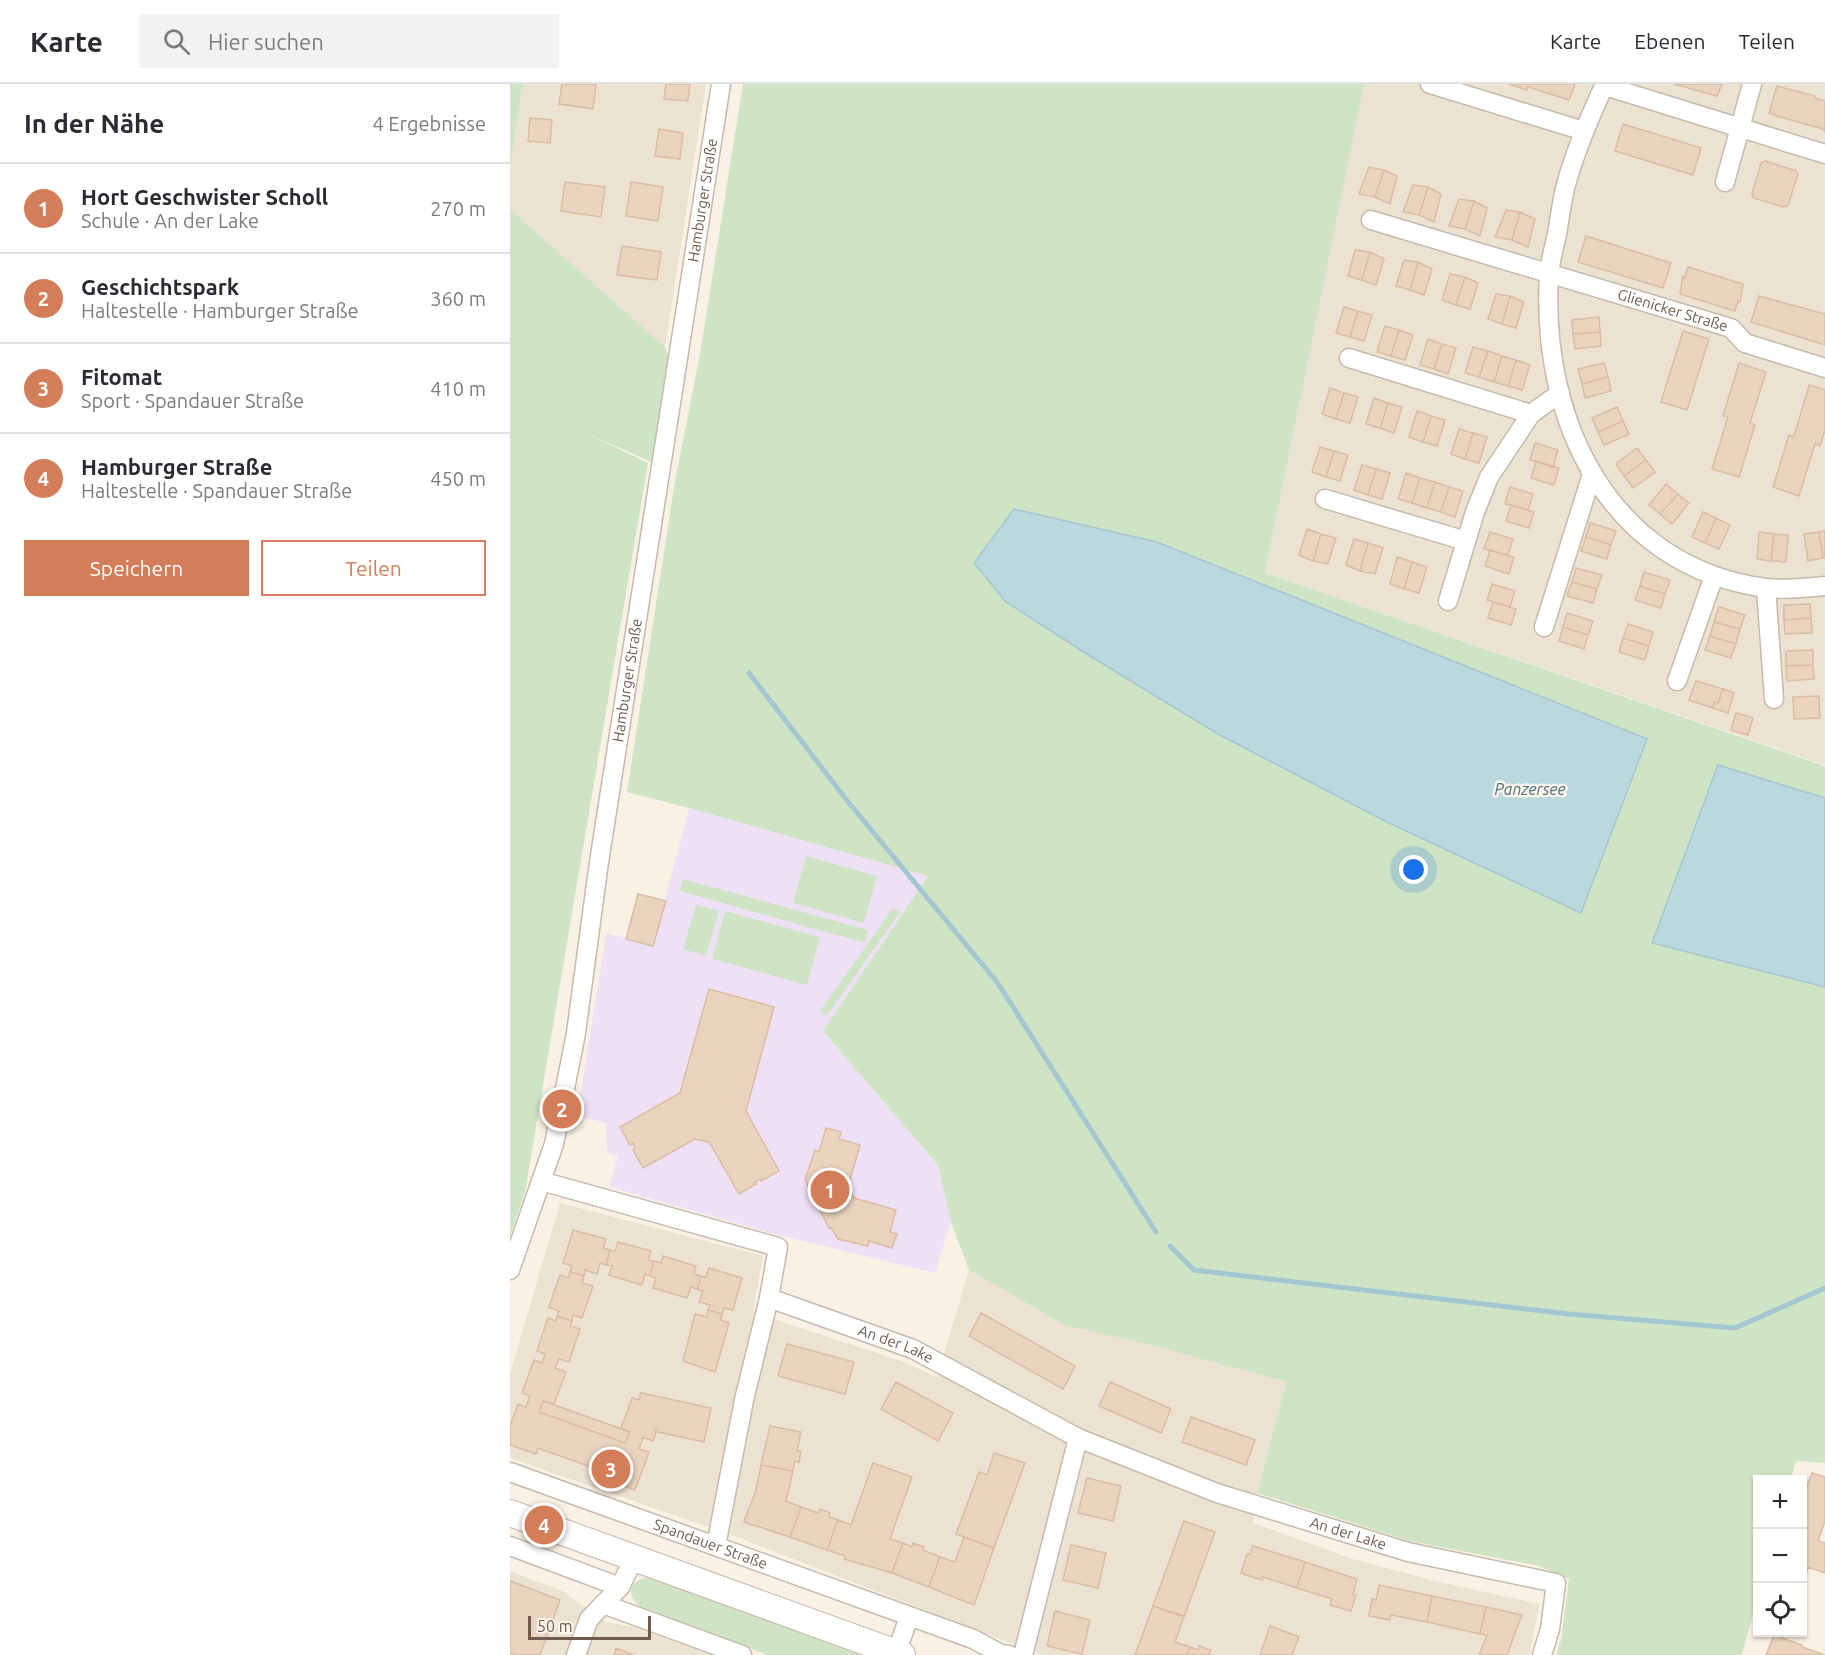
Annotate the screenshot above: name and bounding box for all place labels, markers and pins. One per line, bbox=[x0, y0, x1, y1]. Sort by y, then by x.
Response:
pin: 2 bbox=[542, 1086, 582, 1132]
pin: 1 bbox=[810, 1168, 850, 1212]
pin: 3 bbox=[592, 1446, 630, 1492]
pin: 4 bbox=[525, 1502, 564, 1548]

